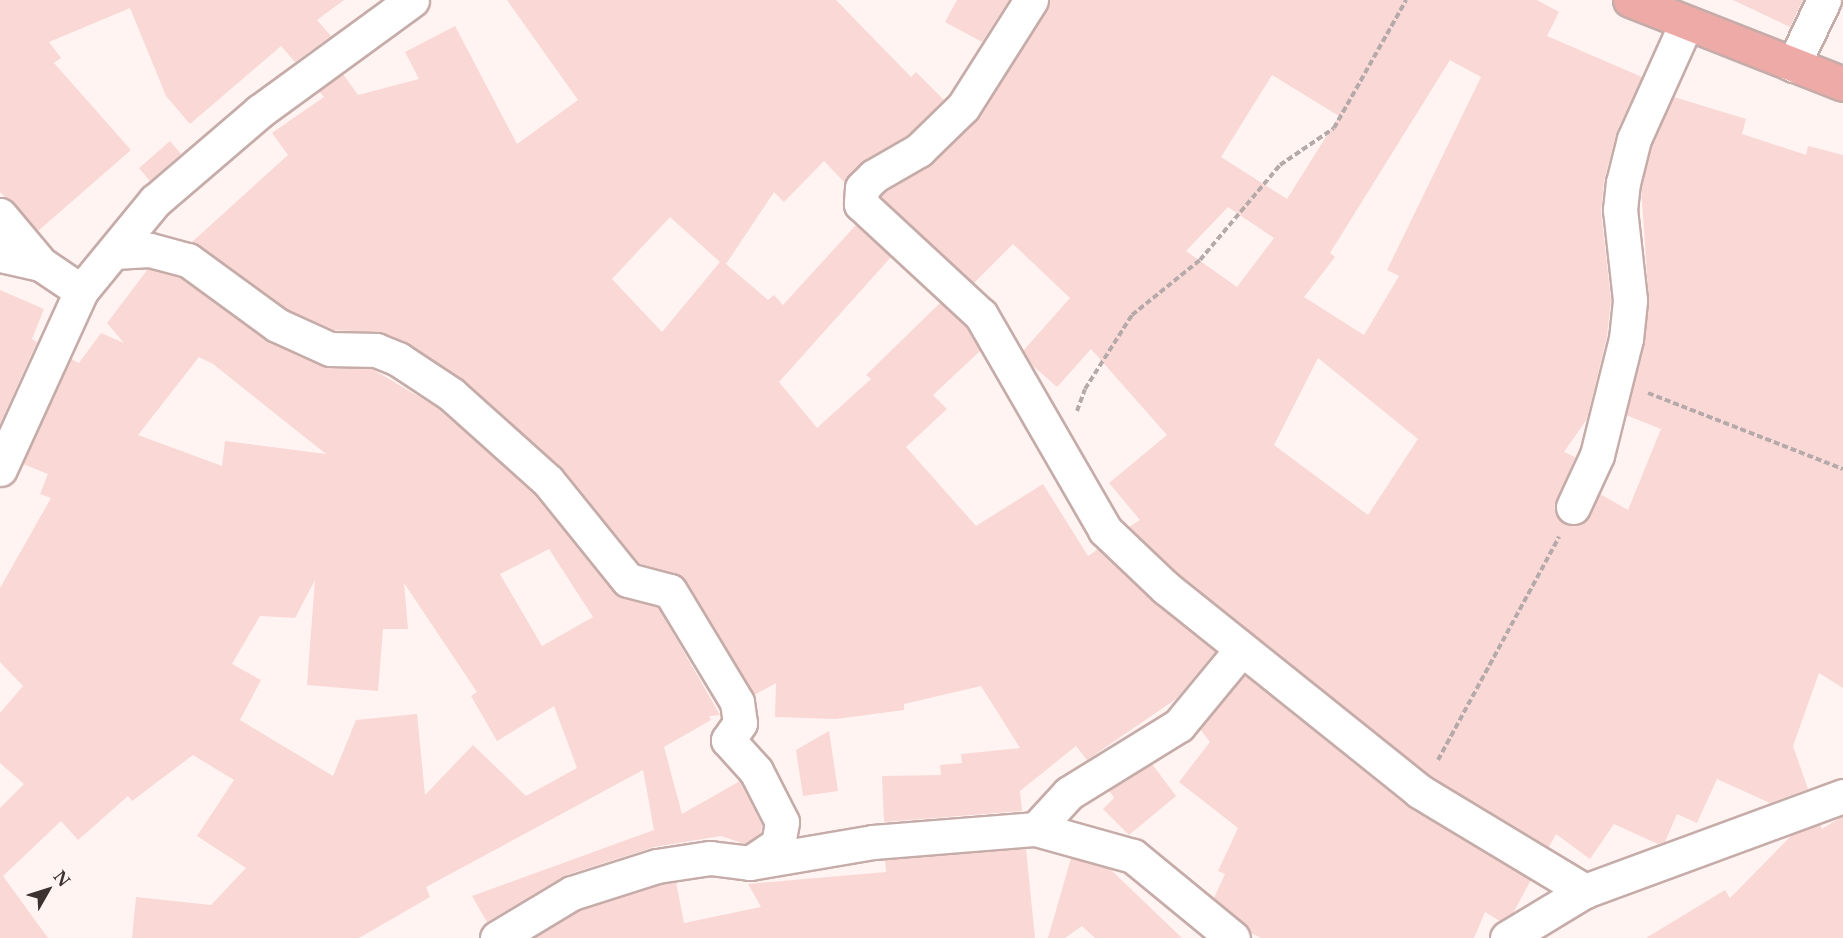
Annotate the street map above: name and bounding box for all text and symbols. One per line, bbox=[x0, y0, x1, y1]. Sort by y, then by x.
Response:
north arrow bbox=[18, 860, 78, 920]
text: N bbox=[49, 867, 74, 891]

